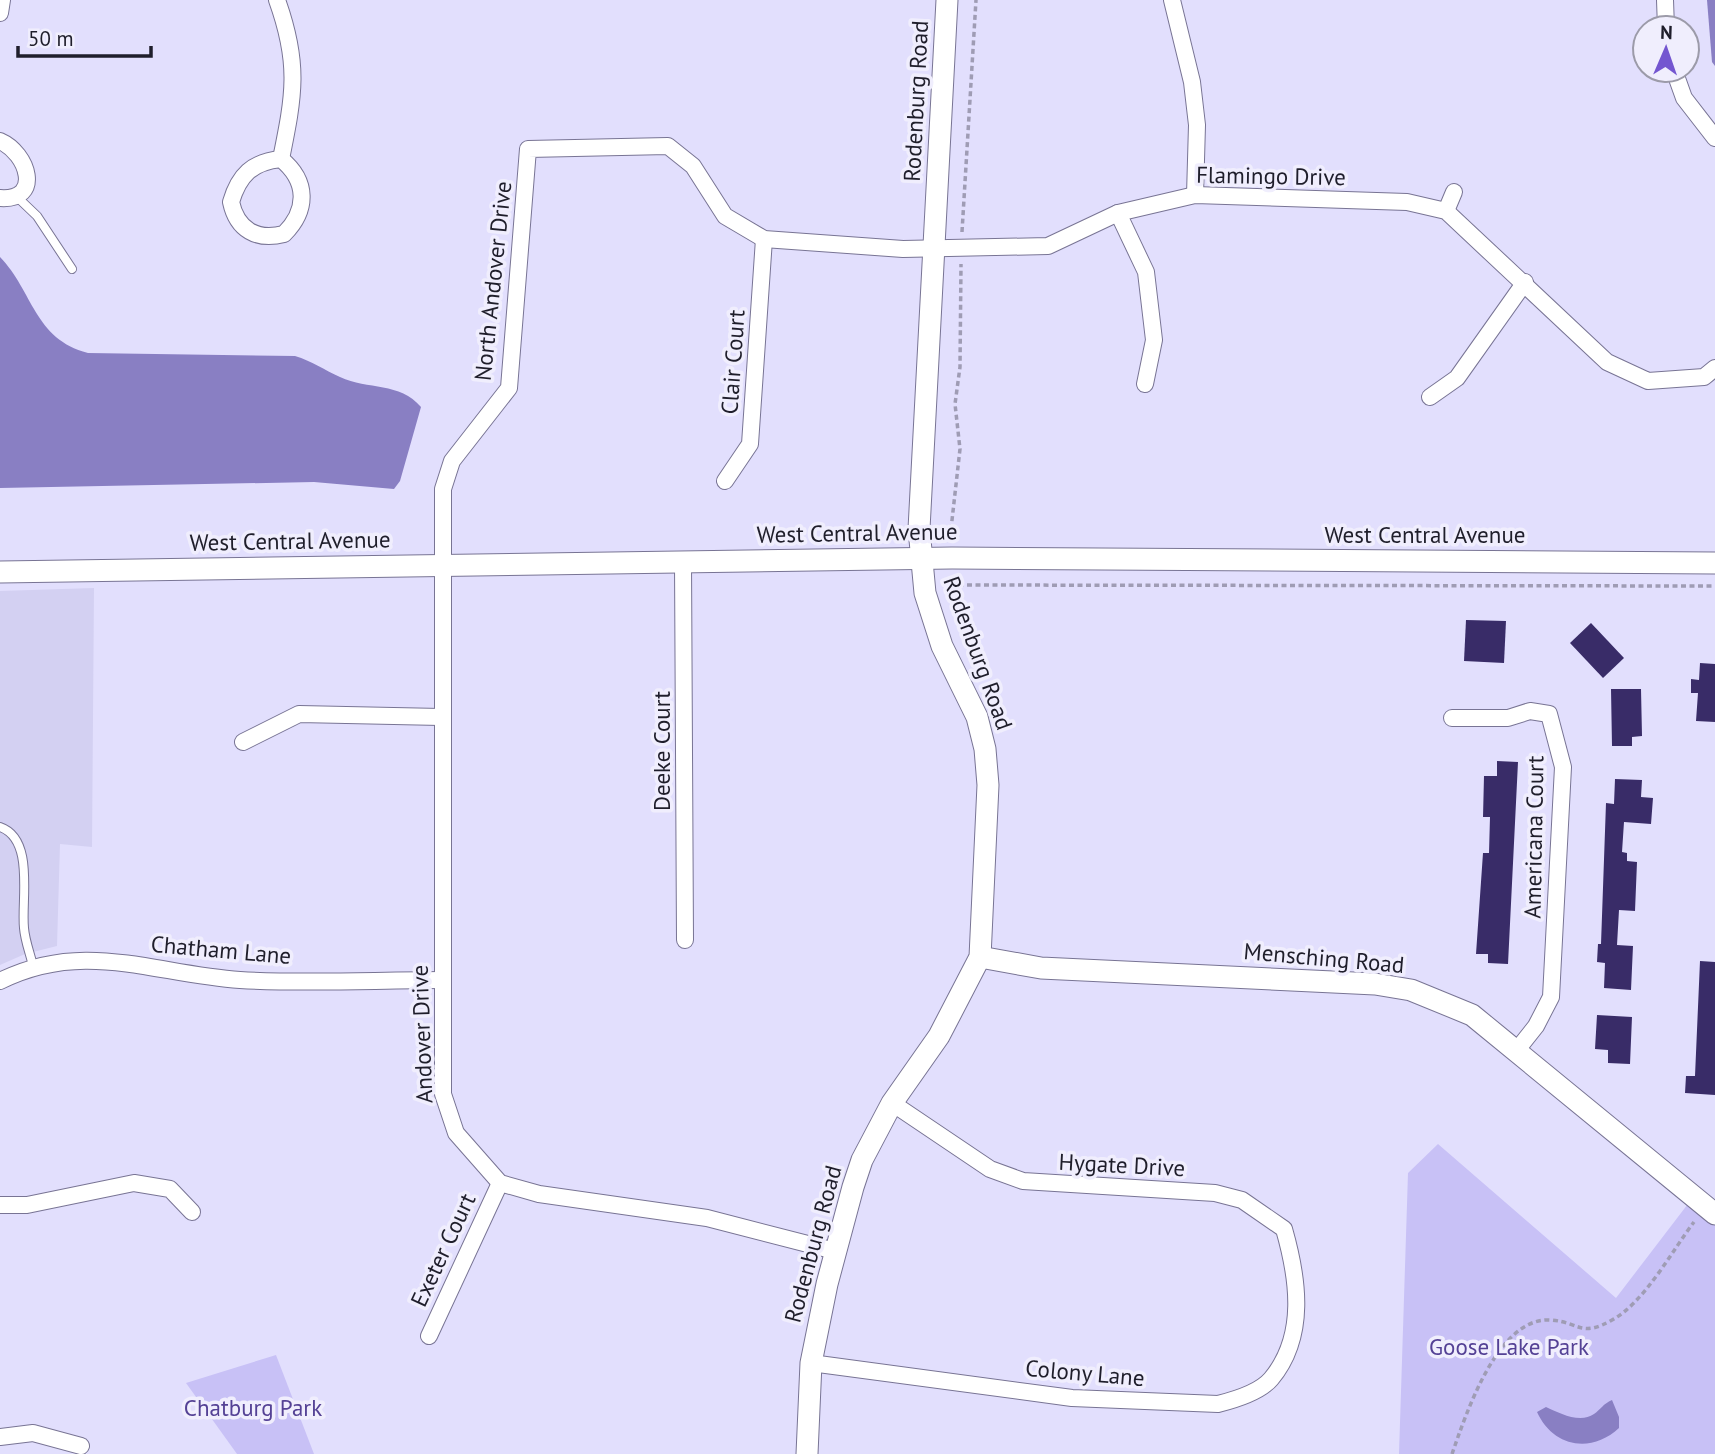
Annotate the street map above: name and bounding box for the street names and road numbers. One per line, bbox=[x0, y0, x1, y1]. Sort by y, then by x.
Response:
street label: Rodenburg Road bbox=[897, 20, 934, 182]
street label: Flamingo Drive bbox=[1196, 160, 1346, 191]
street label: North Andover Drive bbox=[468, 180, 517, 382]
street label: Clair Court bbox=[714, 309, 751, 415]
street label: West Central Avenue bbox=[756, 516, 958, 549]
street label: West Central Avenue bbox=[1325, 520, 1525, 549]
street label: West Central Avenue bbox=[189, 524, 391, 557]
street label: Rodenburg Road bbox=[937, 572, 1020, 734]
street label: Deeke Court bbox=[647, 691, 676, 811]
street label: Americana Court bbox=[1518, 755, 1549, 919]
street label: Chatham Lane bbox=[150, 929, 292, 970]
street label: Mensching Road bbox=[1243, 936, 1406, 979]
street label: Andover Drive bbox=[405, 964, 438, 1104]
street label: Hygate Drive bbox=[1058, 1147, 1186, 1182]
street label: Rodenburg Road bbox=[778, 1162, 847, 1326]
street label: Exeter Court bbox=[404, 1188, 482, 1311]
street label: Colony Lane bbox=[1024, 1353, 1146, 1392]

